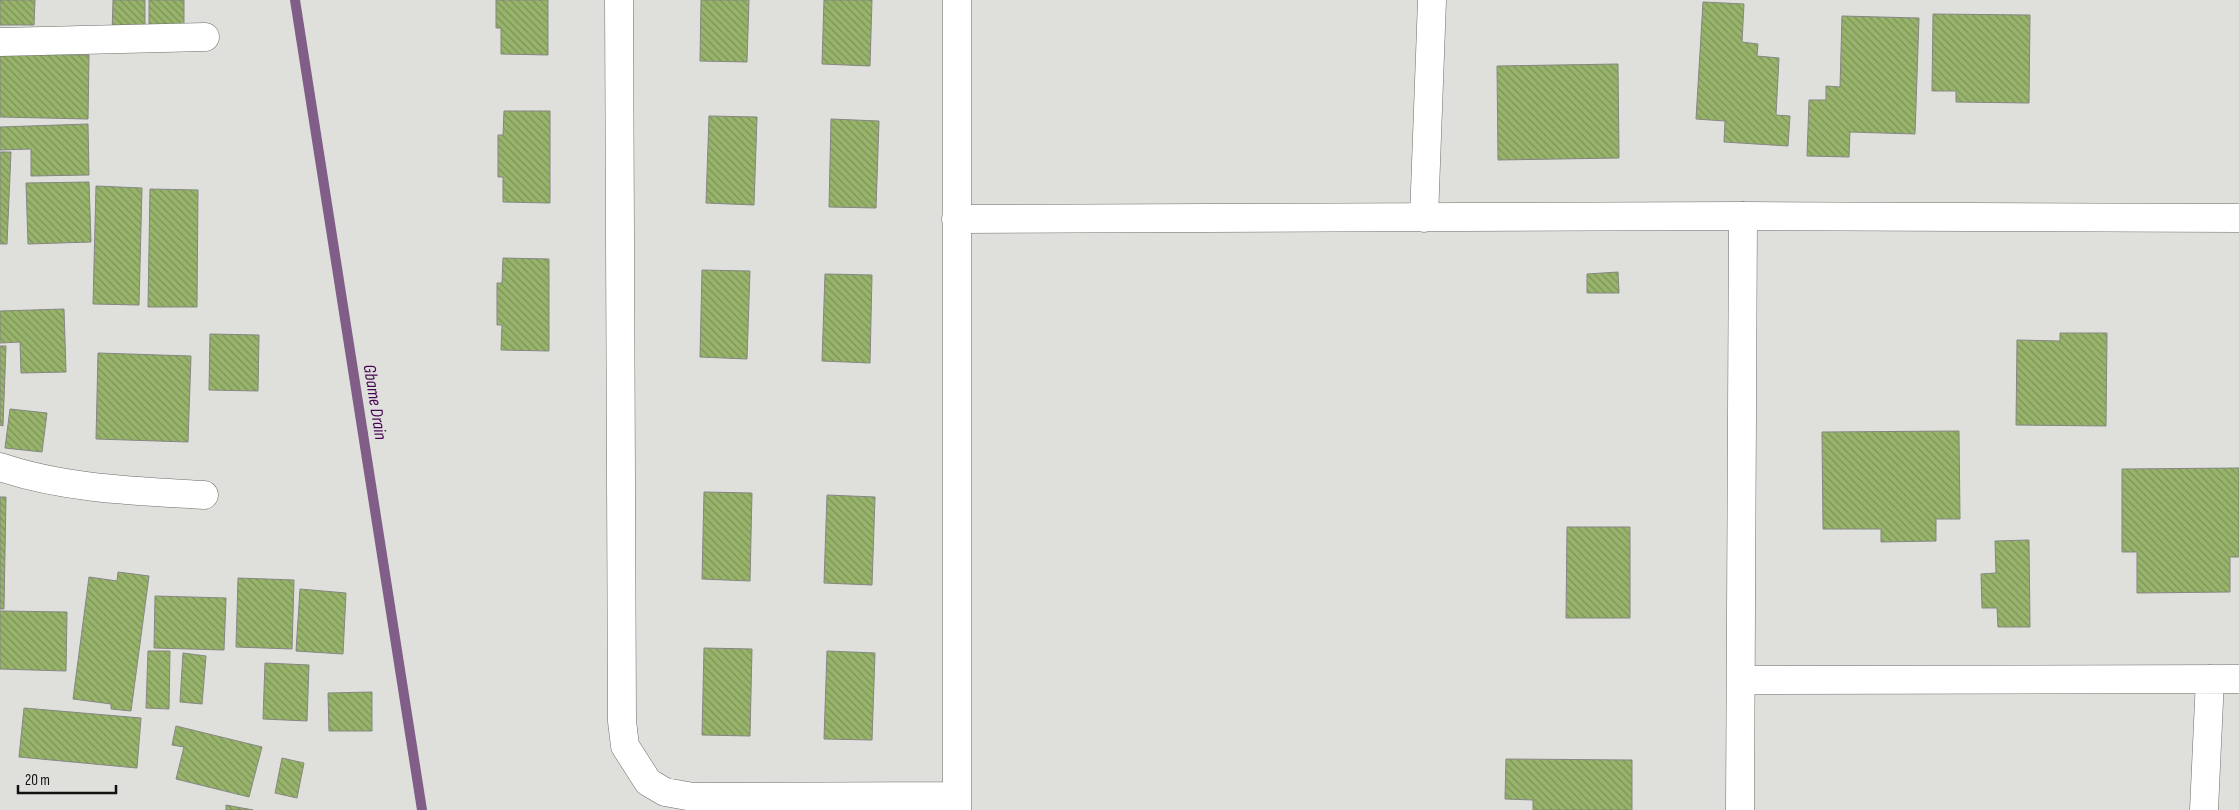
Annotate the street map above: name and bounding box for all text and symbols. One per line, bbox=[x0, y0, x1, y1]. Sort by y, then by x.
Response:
water label: Gbame Drain bbox=[359, 363, 391, 442]
scale bar bbox=[18, 762, 115, 794]
text: 20 m bbox=[25, 771, 50, 790]

